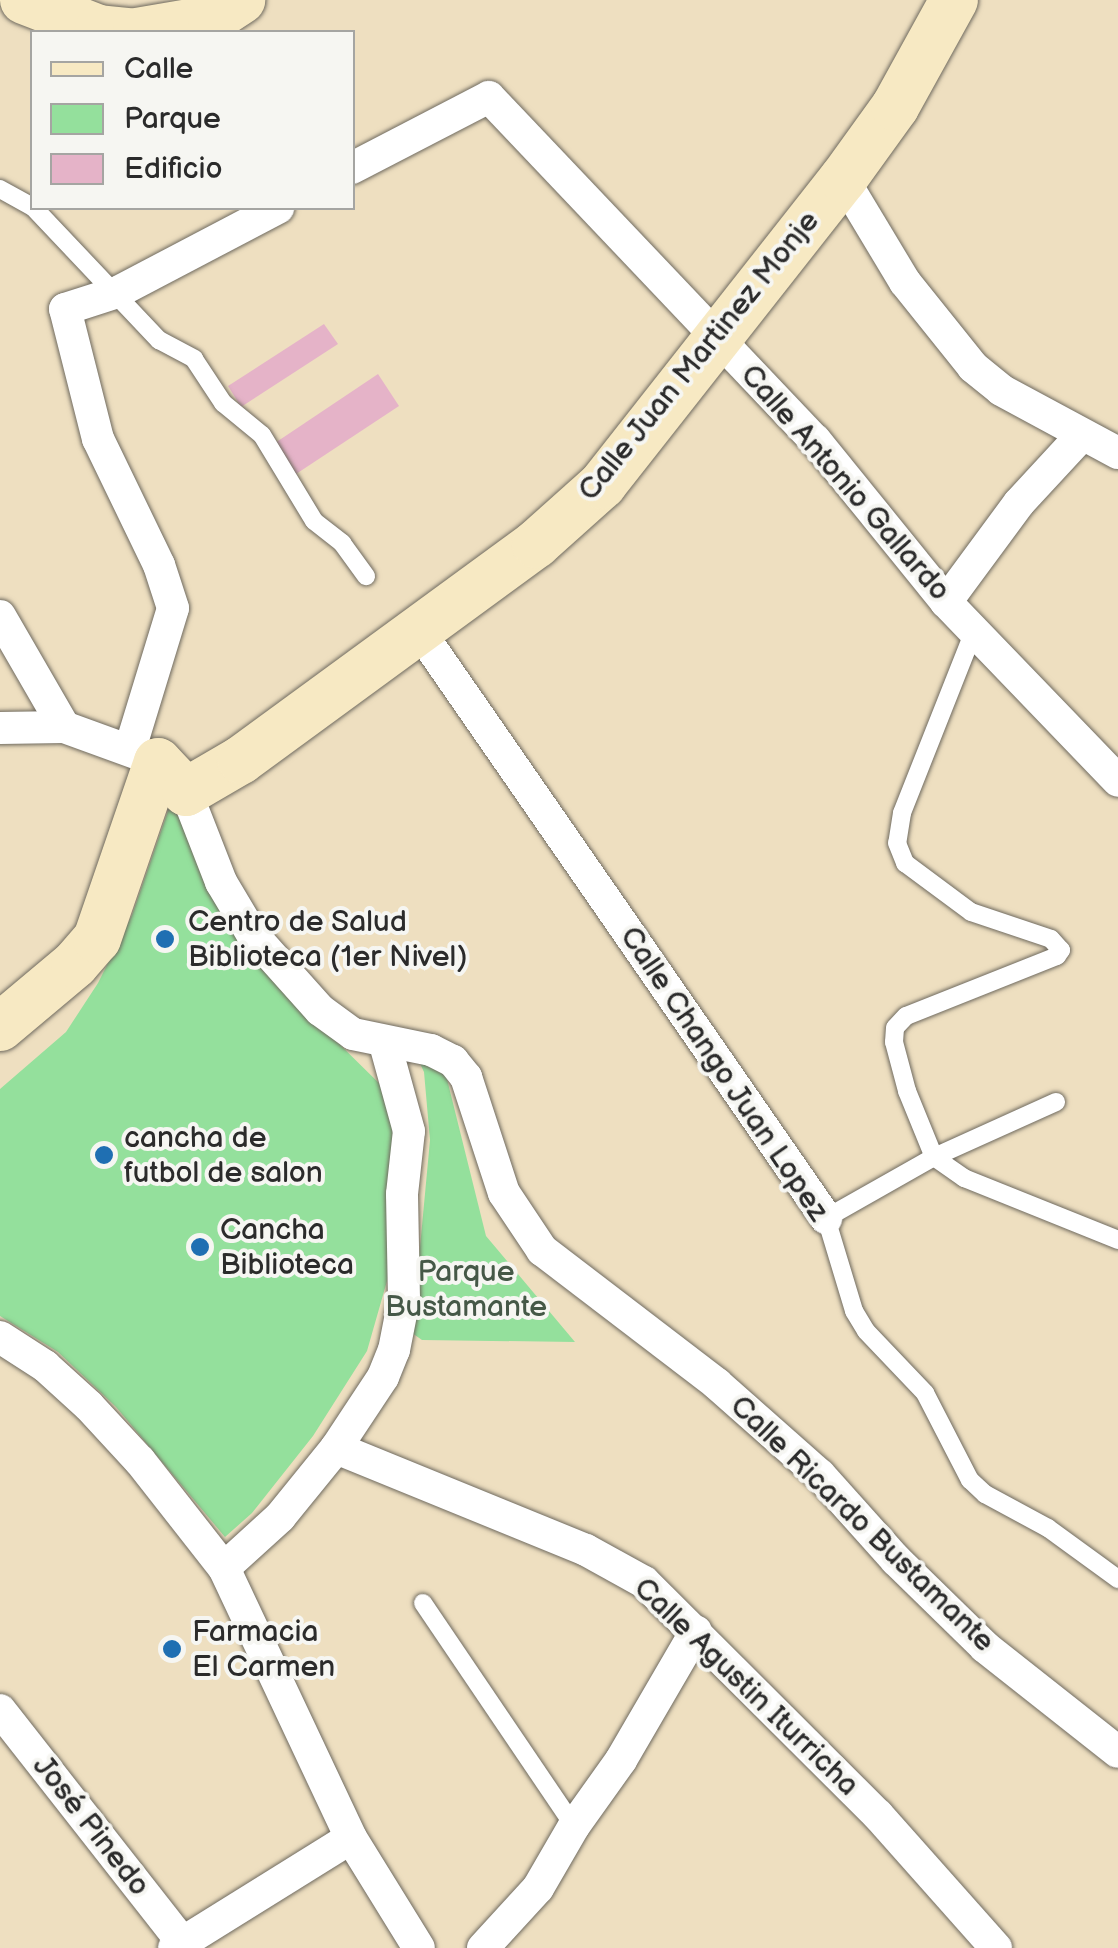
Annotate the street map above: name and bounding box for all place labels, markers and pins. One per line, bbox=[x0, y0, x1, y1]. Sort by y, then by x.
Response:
place label: Centro de Salud Biblioteca (1er Nivel) bbox=[188, 904, 467, 974]
marker: Centro de Salud Biblioteca (1er Nivel) bbox=[152, 926, 178, 952]
place label: cancha de futbol de salon bbox=[124, 1120, 323, 1190]
marker: cancha de futbol de salon bbox=[93, 1144, 115, 1166]
place label: Cancha Biblioteca bbox=[220, 1212, 354, 1282]
marker: Cancha Biblioteca bbox=[189, 1236, 211, 1258]
place label: Farmacia El Carmen bbox=[192, 1614, 335, 1684]
marker: Farmacia El Carmen bbox=[161, 1638, 183, 1660]

